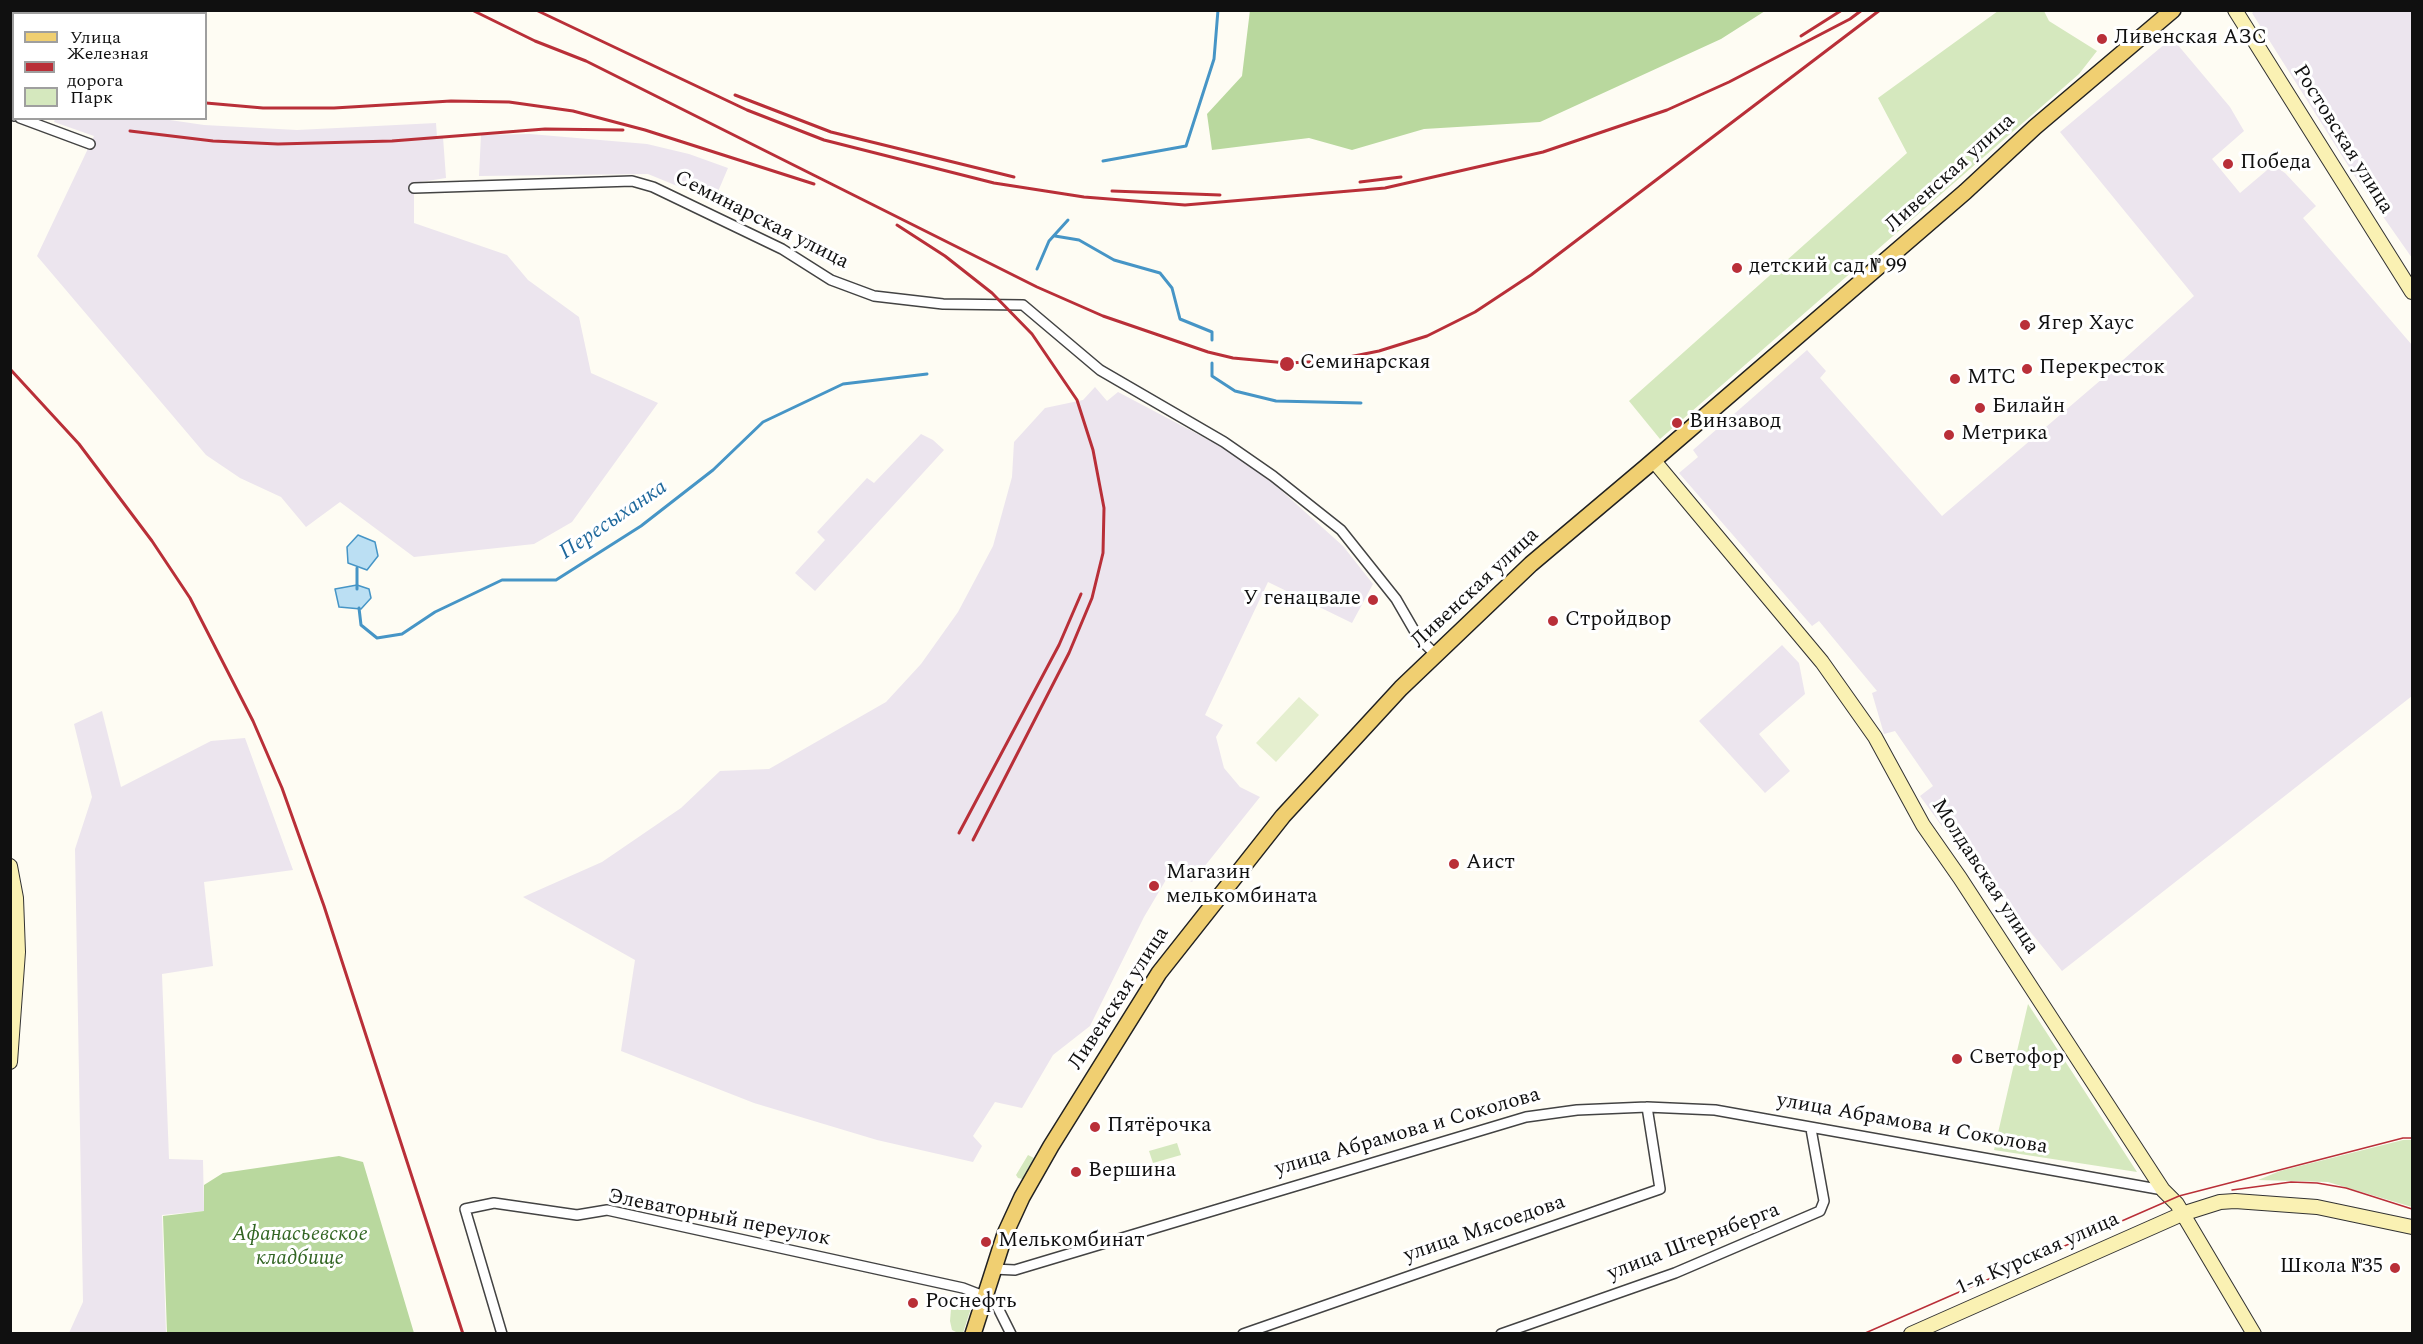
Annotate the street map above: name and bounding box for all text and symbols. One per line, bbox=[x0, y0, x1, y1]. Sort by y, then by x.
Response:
legend bbox=[12, 12, 207, 120]
text: Улица bbox=[70, 24, 121, 51]
place label: Ливенская АЗС bbox=[2114, 26, 2267, 52]
marker: Ливенская АЗС bbox=[2095, 32, 2109, 46]
text: Железная дорога bbox=[67, 40, 149, 94]
street label: Ростовская улица bbox=[2286, 61, 2398, 219]
text: Парк bbox=[70, 84, 113, 111]
street label: Ливенская улица bbox=[1881, 109, 2021, 239]
place label: Победа bbox=[2240, 151, 2311, 177]
marker: Победа bbox=[2221, 157, 2235, 171]
street label: Семинарская улица bbox=[670, 166, 852, 276]
place label: детский сад № 99 bbox=[1749, 255, 1907, 281]
marker: детский сад № 99 bbox=[1730, 261, 1744, 275]
place label: Ягер Хаус bbox=[2037, 312, 2134, 338]
marker: Ягер Хаус bbox=[2018, 318, 2032, 332]
place label: Семинарская bbox=[1300, 351, 1431, 377]
marker: Семинарская bbox=[1278, 355, 1296, 373]
place label: Перекресток bbox=[2039, 356, 2165, 382]
marker: Перекресток bbox=[2020, 362, 2034, 376]
place label: МТС bbox=[1967, 366, 2016, 392]
marker: МТС bbox=[1948, 372, 1962, 386]
place label: Билайн bbox=[1992, 395, 2065, 421]
marker: Билайн bbox=[1973, 401, 1987, 415]
place label: Винзавод bbox=[1689, 410, 1781, 436]
marker: Винзавод bbox=[1670, 416, 1684, 430]
place label: Метрика bbox=[1961, 422, 2048, 448]
marker: Метрика bbox=[1942, 428, 1956, 442]
water label: Пересыханка bbox=[555, 475, 673, 567]
street label: Ливенская улица bbox=[1407, 523, 1545, 655]
place label: У генацвале bbox=[1243, 587, 1361, 613]
marker: У генацвале bbox=[1366, 593, 1380, 607]
place label: Стройдвор bbox=[1565, 608, 1671, 634]
marker: Стройдвор bbox=[1546, 614, 1560, 628]
street label: Молдавская улица bbox=[1925, 795, 2043, 959]
place label: Аист bbox=[1466, 851, 1515, 877]
marker: Аист bbox=[1447, 857, 1461, 871]
place label: Магазин мелькомбината bbox=[1166, 861, 1318, 911]
marker: Магазин мелькомбината bbox=[1147, 879, 1161, 893]
street label: Ливенская улица bbox=[1064, 923, 1176, 1075]
place label: Светофор bbox=[1969, 1046, 2064, 1072]
marker: Светофор bbox=[1950, 1052, 1964, 1066]
street label: улица Абрамова и Соколова bbox=[1272, 1083, 1544, 1183]
street label: улица Абрамова и Соколова bbox=[1775, 1089, 2049, 1161]
place label: Пятёрочка bbox=[1107, 1114, 1212, 1140]
marker: Пятёрочка bbox=[1088, 1120, 1102, 1134]
place label: Вершина bbox=[1088, 1159, 1176, 1185]
marker: Вершина bbox=[1069, 1165, 1083, 1179]
street label: Элеваторный переулок bbox=[605, 1185, 833, 1253]
street label: улица Мясоедова bbox=[1401, 1191, 1569, 1269]
street label: улица Штернберга bbox=[1604, 1199, 1784, 1287]
street label: 1-я Курская улица bbox=[1952, 1208, 2124, 1302]
park label: Афанасьевское кладбище bbox=[232, 1223, 368, 1273]
place label: Мелькомбинат bbox=[998, 1229, 1145, 1255]
marker: Мелькомбинат bbox=[979, 1235, 993, 1249]
place label: Школа №35 bbox=[2280, 1255, 2383, 1281]
marker: Школа №35 bbox=[2388, 1261, 2402, 1275]
place label: Роснефть bbox=[925, 1290, 1016, 1316]
marker: Роснефть bbox=[906, 1296, 920, 1310]

